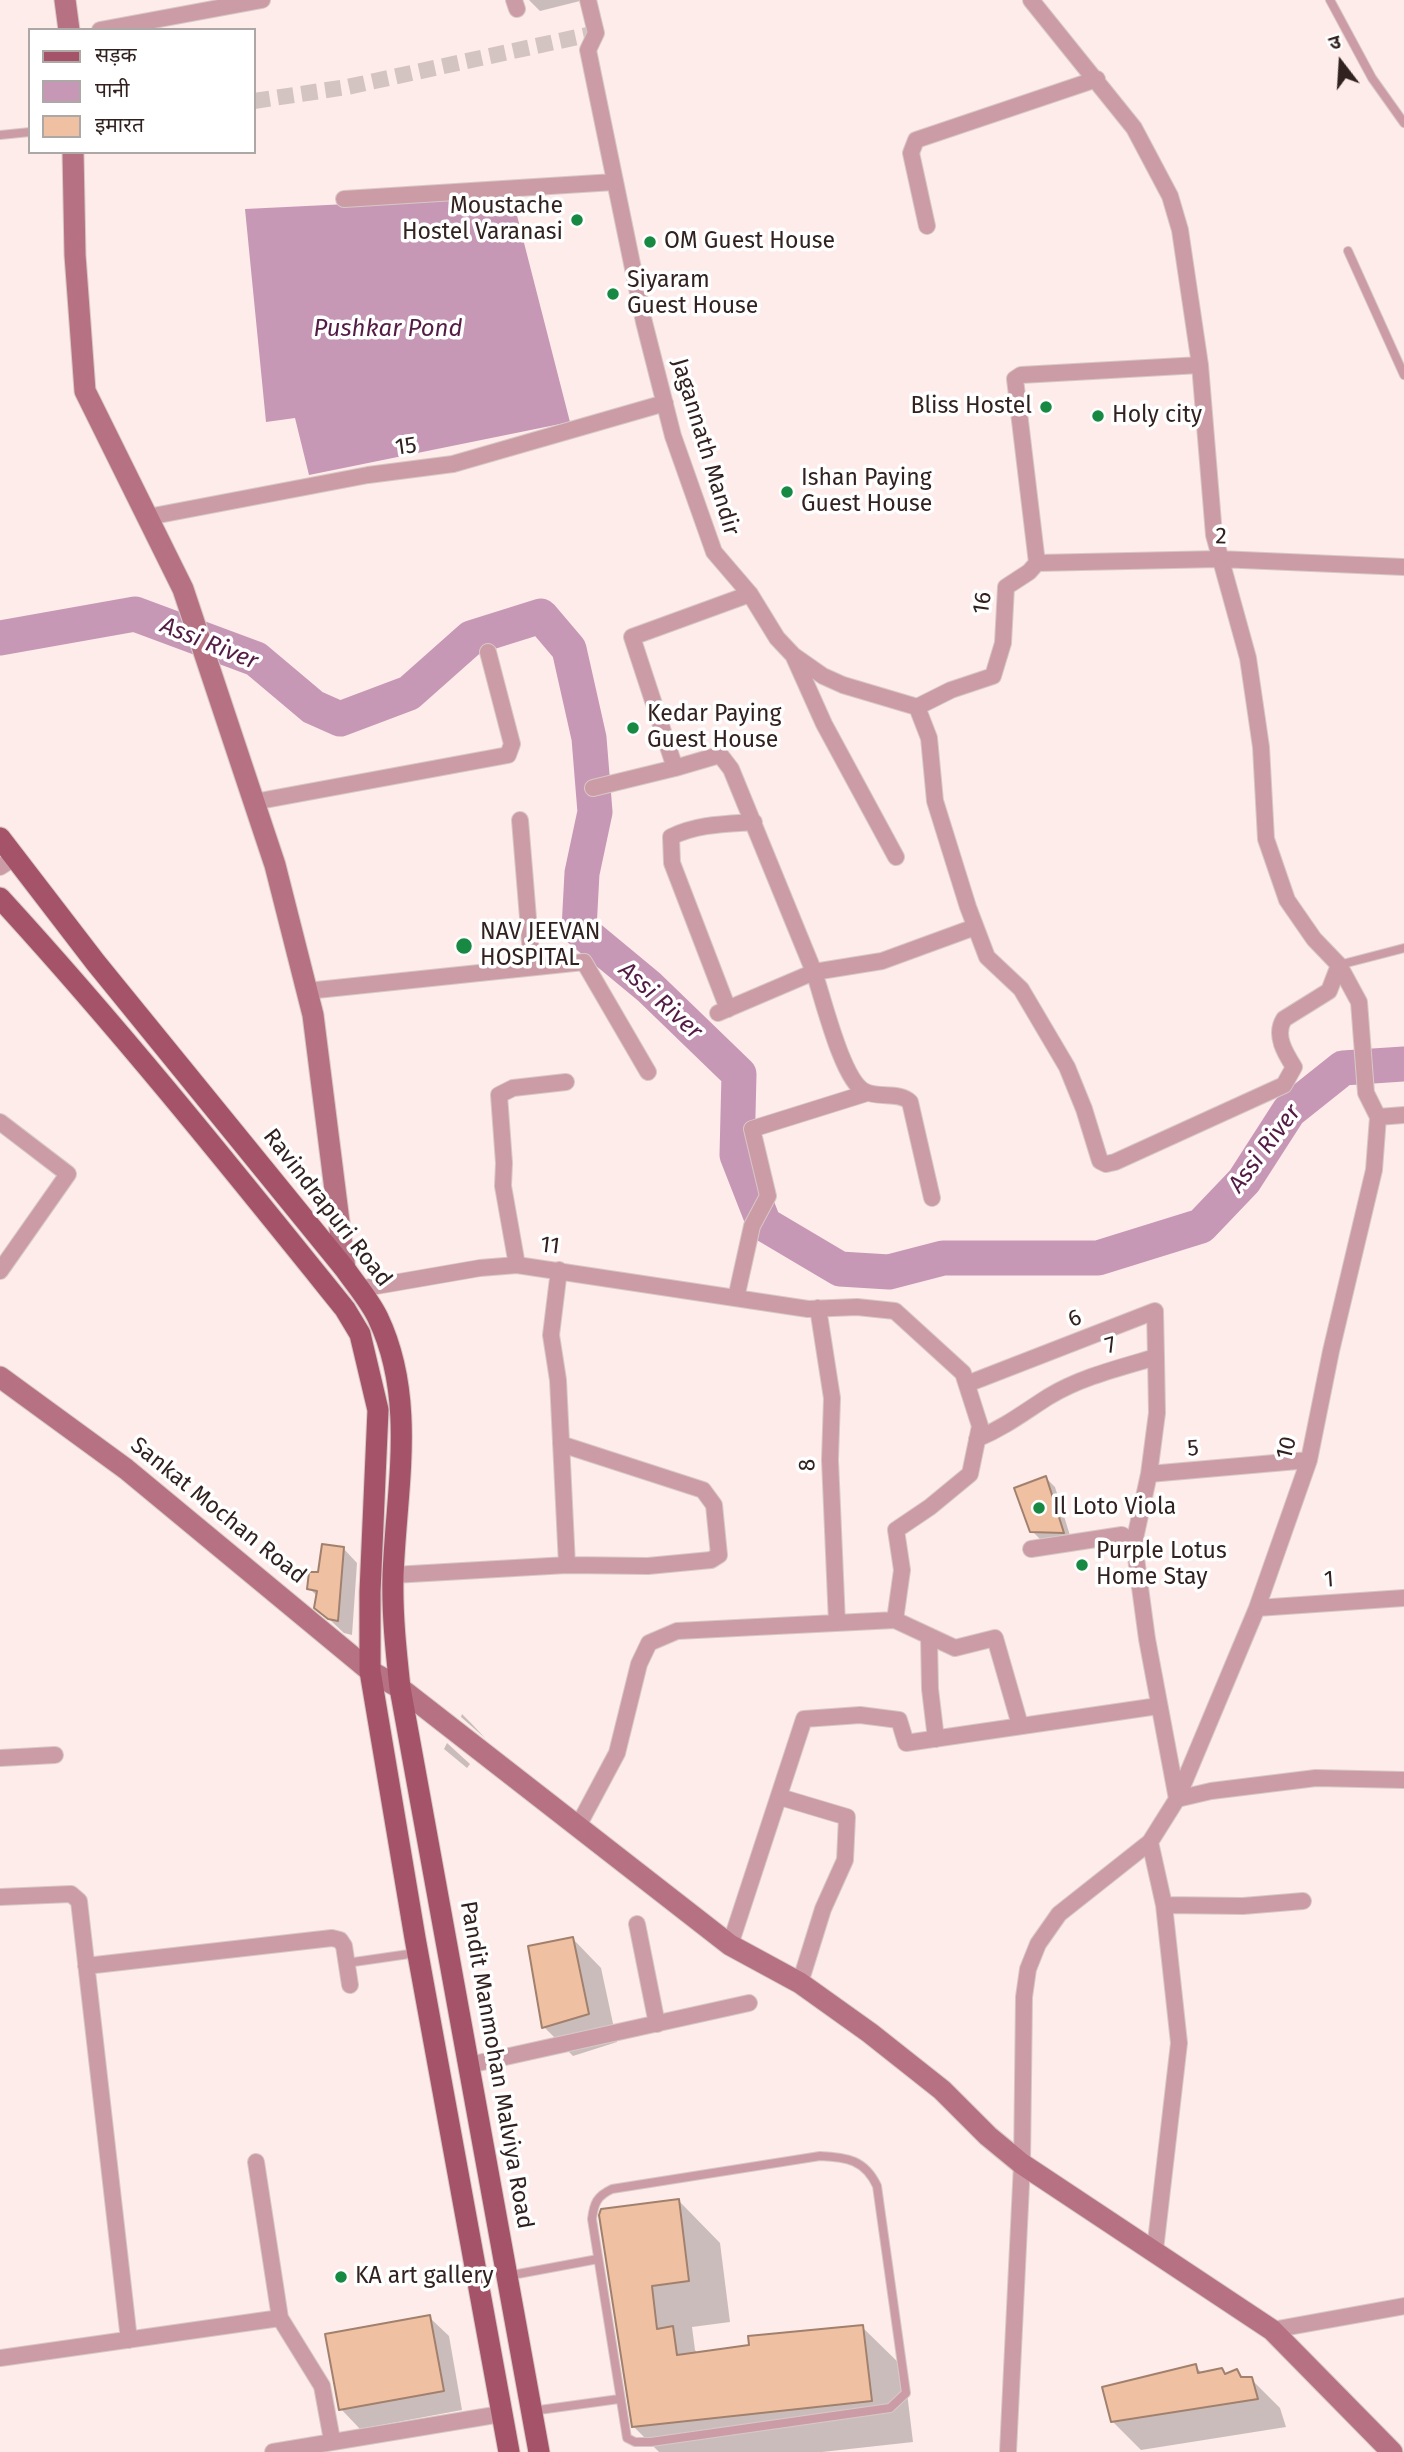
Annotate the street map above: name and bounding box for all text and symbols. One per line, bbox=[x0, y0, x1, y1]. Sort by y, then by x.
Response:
legend bbox=[28, 28, 256, 154]
north arrow bbox=[1306, 28, 1376, 98]
text: उ bbox=[1326, 30, 1343, 55]
text: सड़क bbox=[95, 42, 137, 68]
text: पानी bbox=[95, 77, 129, 103]
text: इमारत bbox=[95, 112, 144, 138]
place label: Moustache Hostel Varanasi bbox=[402, 193, 563, 247]
marker: Moustache Hostel Varanasi bbox=[569, 212, 585, 228]
place label: OM Guest House bbox=[664, 228, 835, 256]
marker: OM Guest House bbox=[642, 234, 658, 250]
place label: Siyaram Guest House bbox=[627, 267, 758, 321]
marker: Siyaram Guest House bbox=[605, 286, 621, 302]
water label: Pushkar Pond bbox=[313, 315, 463, 343]
street label: Jagannath Mandir bbox=[665, 355, 745, 539]
place label: Bliss Hostel bbox=[910, 393, 1032, 421]
marker: Bliss Hostel bbox=[1038, 399, 1054, 415]
place label: Holy city bbox=[1112, 402, 1202, 430]
marker: Holy city bbox=[1090, 408, 1106, 424]
street label: 15 bbox=[393, 432, 419, 462]
place label: Ishan Paying Guest House bbox=[801, 465, 932, 519]
marker: Ishan Paying Guest House bbox=[779, 484, 795, 500]
street label: 2 bbox=[1215, 523, 1227, 551]
street label: 16 bbox=[968, 590, 998, 616]
water label: Assi River bbox=[156, 611, 262, 677]
place label: Kedar Paying Guest House bbox=[647, 701, 782, 755]
marker: Kedar Paying Guest House bbox=[625, 720, 641, 736]
place label: NAV JEEVAN HOSPITAL bbox=[480, 919, 600, 973]
marker: NAV JEEVAN HOSPITAL bbox=[454, 936, 474, 956]
water label: Assi River bbox=[612, 956, 708, 1046]
water label: Assi River bbox=[1223, 1099, 1307, 1199]
street label: Ravindrapuri Road bbox=[257, 1123, 397, 1293]
street label: 11 bbox=[539, 1231, 561, 1261]
street label: 6 bbox=[1064, 1304, 1086, 1334]
street label: 7 bbox=[1102, 1331, 1120, 1361]
street label: Sankat Mochan Road bbox=[125, 1432, 311, 1590]
street label: 10 bbox=[1271, 1434, 1303, 1462]
street label: 5 bbox=[1186, 1435, 1200, 1463]
street label: 8 bbox=[794, 1458, 822, 1472]
place label: Il Loto Viola bbox=[1053, 1494, 1176, 1522]
marker: Il Loto Viola bbox=[1031, 1500, 1047, 1516]
place label: Purple Lotus Home Stay bbox=[1096, 1538, 1227, 1592]
marker: Purple Lotus Home Stay bbox=[1074, 1557, 1090, 1573]
street label: 1 bbox=[1323, 1566, 1335, 1594]
street label: Pandit Manmohan Malviya Road bbox=[454, 1899, 538, 2231]
place label: KA art gallery bbox=[355, 2263, 494, 2291]
marker: KA art gallery bbox=[333, 2269, 349, 2285]

